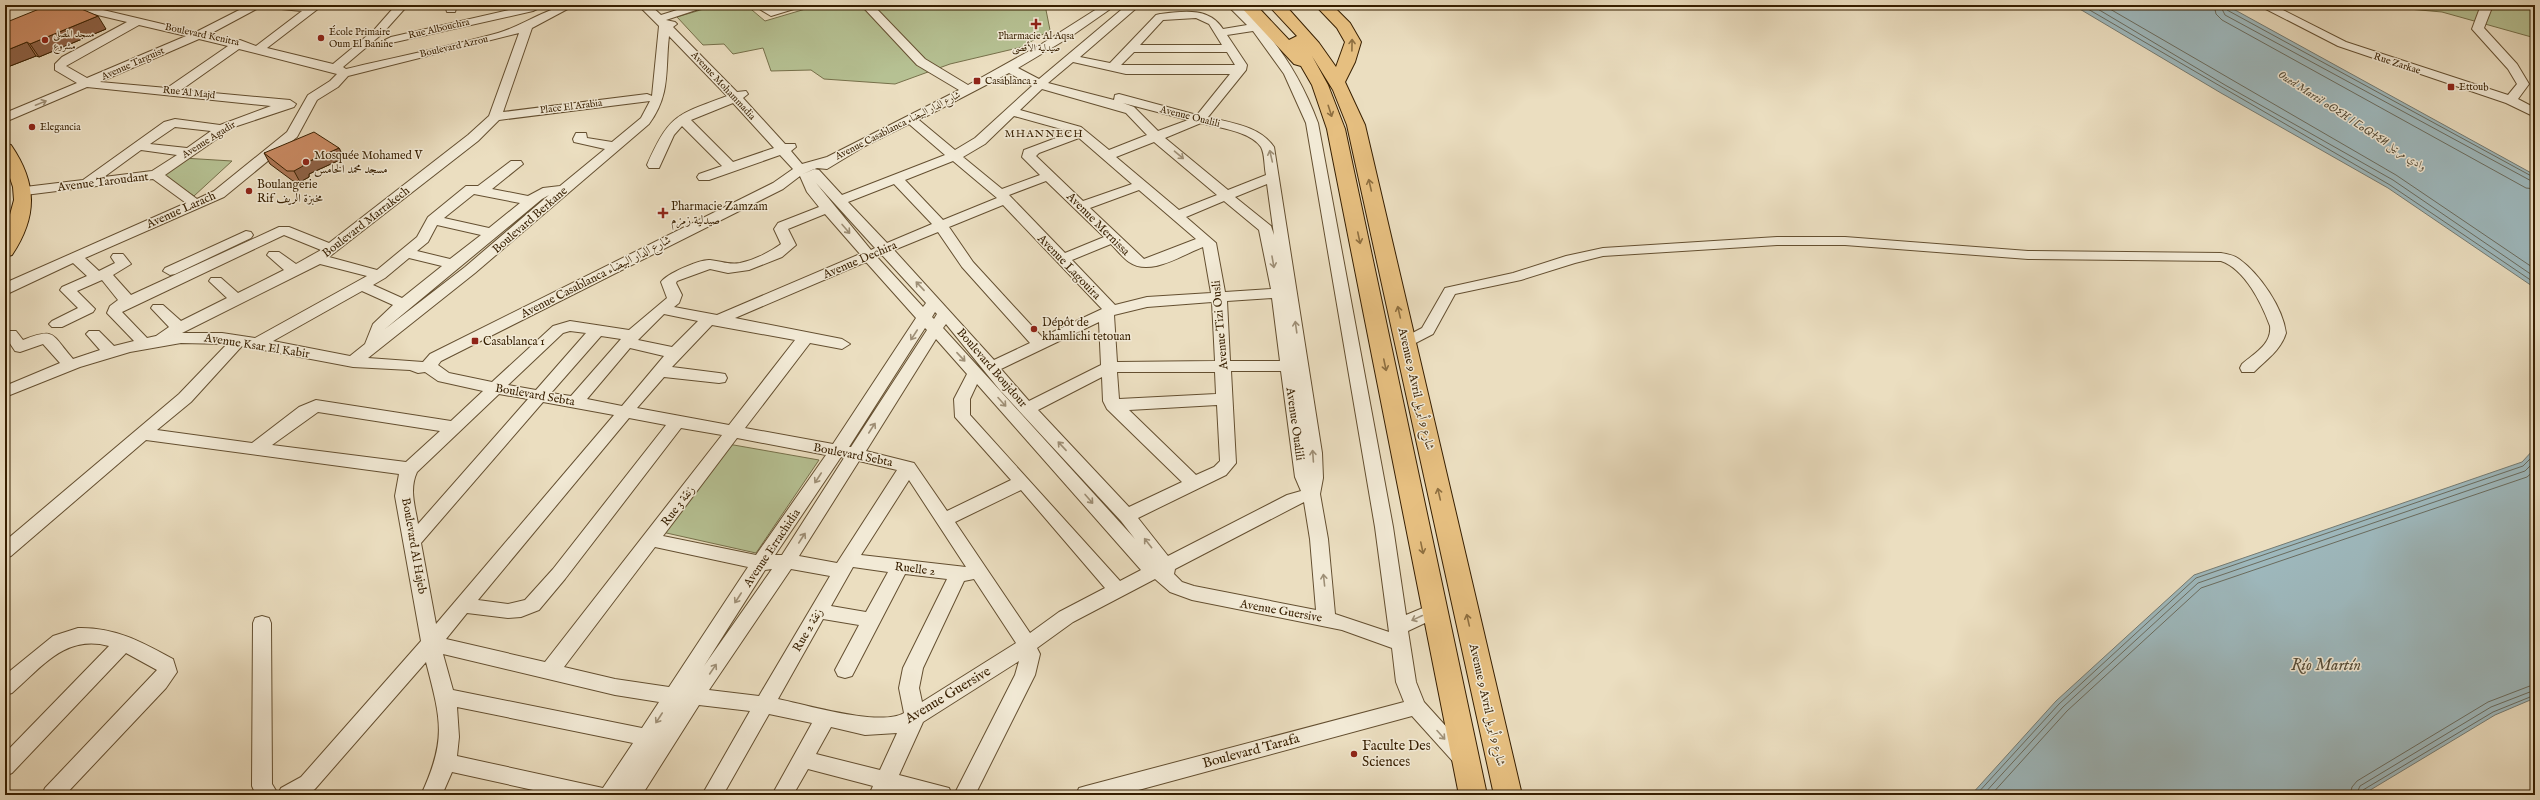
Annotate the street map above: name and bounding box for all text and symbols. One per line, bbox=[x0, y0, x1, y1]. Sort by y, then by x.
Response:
street label: Rue Albouchra bbox=[407, 15, 472, 42]
marker: Pharmacie Al Aqsa صيدلية الأقصى bbox=[1031, 19, 1041, 29]
street label: Boulevard Kenitra bbox=[164, 21, 241, 49]
place label: École Primaire Oum El Banine bbox=[329, 25, 393, 51]
place label: مسجد المصلى مشروع bbox=[53, 28, 94, 55]
place label: Pharmacie Al Aqsa صيدلية الأقصى bbox=[998, 30, 1075, 55]
marker: École Primaire Oum El Banine bbox=[316, 33, 326, 43]
street label: Boulevard Azrou bbox=[418, 33, 490, 61]
marker: مسجد المصلى مشروع bbox=[40, 35, 50, 45]
one-way arrow bbox=[1348, 38, 1356, 51]
street label: Avenue Targuist bbox=[99, 44, 167, 84]
street label: Avenue Mohammadia bbox=[687, 48, 759, 124]
street label: Rue Zarkae bbox=[2372, 50, 2423, 78]
water label: Oued Martil ⴰⵙⵉⴼ ⵏ ⵎⴰⵕⵜⵉⵍ وادي مرتيل bbox=[2275, 68, 2429, 175]
place label: Casablanca 2 bbox=[985, 75, 1038, 88]
marker: Casablanca 2 bbox=[972, 76, 982, 86]
place label: Ettoub bbox=[2459, 81, 2489, 94]
marker: Ettoub bbox=[2446, 82, 2456, 92]
street label: Rue Al Majd bbox=[162, 84, 217, 102]
street label: Avenue Casablanca شارع الدار البيضاء bbox=[832, 89, 964, 166]
street label: Place El Arabia bbox=[539, 97, 604, 117]
one-way arrow bbox=[35, 99, 47, 106]
street label: Avenue Oualili bbox=[1158, 103, 1222, 131]
one-way arrow bbox=[1327, 105, 1334, 118]
street label: Avenue Agadir bbox=[179, 118, 239, 162]
place label: Elegancia bbox=[40, 121, 81, 134]
marker: Elegancia bbox=[27, 122, 37, 132]
district label: MHANNECH bbox=[1004, 127, 1084, 141]
place label: Mosquée Mohamed V مسجد محمد الخامس bbox=[314, 148, 424, 178]
one-way arrow bbox=[1266, 149, 1274, 162]
one-way arrow bbox=[1173, 151, 1184, 160]
marker: Mosquée Mohamed V مسجد محمد الخامس bbox=[301, 157, 311, 167]
street label: Avenue Taroudant bbox=[56, 169, 149, 195]
place label: Boulangerie Rif مخبزة الريف bbox=[257, 177, 324, 206]
one-way arrow bbox=[1365, 179, 1373, 192]
street label: Boulevard Marrakech bbox=[319, 183, 413, 261]
street label: Boulevard Berkane bbox=[489, 183, 571, 257]
marker: Boulangerie Rif مخبزة الريف bbox=[244, 186, 254, 196]
street label: Avenue Larach bbox=[143, 188, 218, 232]
street label: Avenue Mernissa bbox=[1062, 188, 1133, 259]
place label: Pharmacie Zamzam صيدلية زمزم bbox=[671, 199, 768, 231]
marker: Pharmacie Zamzam صيدلية زمزم bbox=[658, 208, 668, 218]
one-way arrow bbox=[842, 224, 851, 235]
street label: Avenue Lagouira bbox=[1033, 231, 1104, 303]
one-way arrow bbox=[1355, 231, 1363, 244]
street label: Avenue Casablanca شارع الدار البيضاء bbox=[517, 232, 675, 325]
street label: Avenue Dechira bbox=[820, 237, 900, 283]
one-way arrow bbox=[1269, 255, 1277, 268]
street label: Avenue Tizi Ousli bbox=[1209, 280, 1231, 371]
one-way arrow bbox=[915, 281, 924, 291]
one-way arrow bbox=[1394, 306, 1402, 319]
place label: Dépôt de khamlichi tetouan bbox=[1042, 315, 1132, 344]
one-way arrow bbox=[1292, 321, 1300, 334]
marker: Dépôt de khamlichi tetouan bbox=[1029, 324, 1039, 334]
street label: Boulevard Boujdour bbox=[954, 325, 1031, 411]
street label: Avenue 9 Avril شارع 9 أبريل bbox=[1391, 325, 1438, 453]
one-way arrow bbox=[909, 329, 917, 341]
street label: Avenue Ksar El Kabir bbox=[202, 330, 311, 362]
place label: Casablanca 1 bbox=[483, 334, 545, 349]
marker: Casablanca 1 bbox=[470, 336, 480, 346]
one-way arrow bbox=[957, 352, 966, 362]
one-way arrow bbox=[1381, 359, 1389, 372]
street label: Boulevard Sebta bbox=[494, 381, 577, 410]
street label: Avenue Oualili bbox=[1282, 386, 1308, 462]
one-way arrow bbox=[998, 397, 1007, 407]
one-way arrow bbox=[868, 422, 876, 434]
street label: Boulevard Sebta bbox=[812, 440, 895, 470]
one-way arrow bbox=[1057, 441, 1066, 451]
one-way arrow bbox=[1310, 450, 1317, 463]
one-way arrow bbox=[814, 472, 822, 483]
street label: Rue 3 زنقة bbox=[658, 483, 698, 529]
one-way arrow bbox=[1435, 487, 1443, 500]
one-way arrow bbox=[1085, 494, 1094, 504]
street label: Boulevard Al Hajeb bbox=[398, 497, 430, 595]
street label: Avenue Errachidia bbox=[740, 505, 804, 591]
one-way arrow bbox=[798, 532, 806, 544]
one-way arrow bbox=[1144, 537, 1152, 548]
one-way arrow bbox=[1419, 541, 1427, 554]
street label: Ruelle 2 bbox=[894, 559, 937, 579]
one-way arrow bbox=[1320, 574, 1328, 587]
one-way arrow bbox=[734, 592, 742, 604]
street label: Avenue Guersive bbox=[1238, 596, 1324, 626]
street label: Rue 2 زنقة bbox=[790, 605, 827, 654]
one-way arrow bbox=[1464, 614, 1472, 627]
one-way arrow bbox=[1411, 615, 1423, 623]
street label: Avenue 9 Avril شارع 9 أبريل bbox=[1462, 641, 1509, 769]
water label: Río Martín bbox=[2291, 656, 2361, 676]
street label: Avenue Guersive bbox=[901, 662, 995, 728]
one-way arrow bbox=[709, 663, 717, 674]
one-way arrow bbox=[654, 712, 662, 724]
street label: Boulevard Tarafa bbox=[1201, 729, 1302, 773]
one-way arrow bbox=[1436, 729, 1445, 739]
place label: Faculte Des Sciences bbox=[1362, 737, 1431, 771]
marker: Faculte Des Sciences bbox=[1349, 749, 1359, 759]

